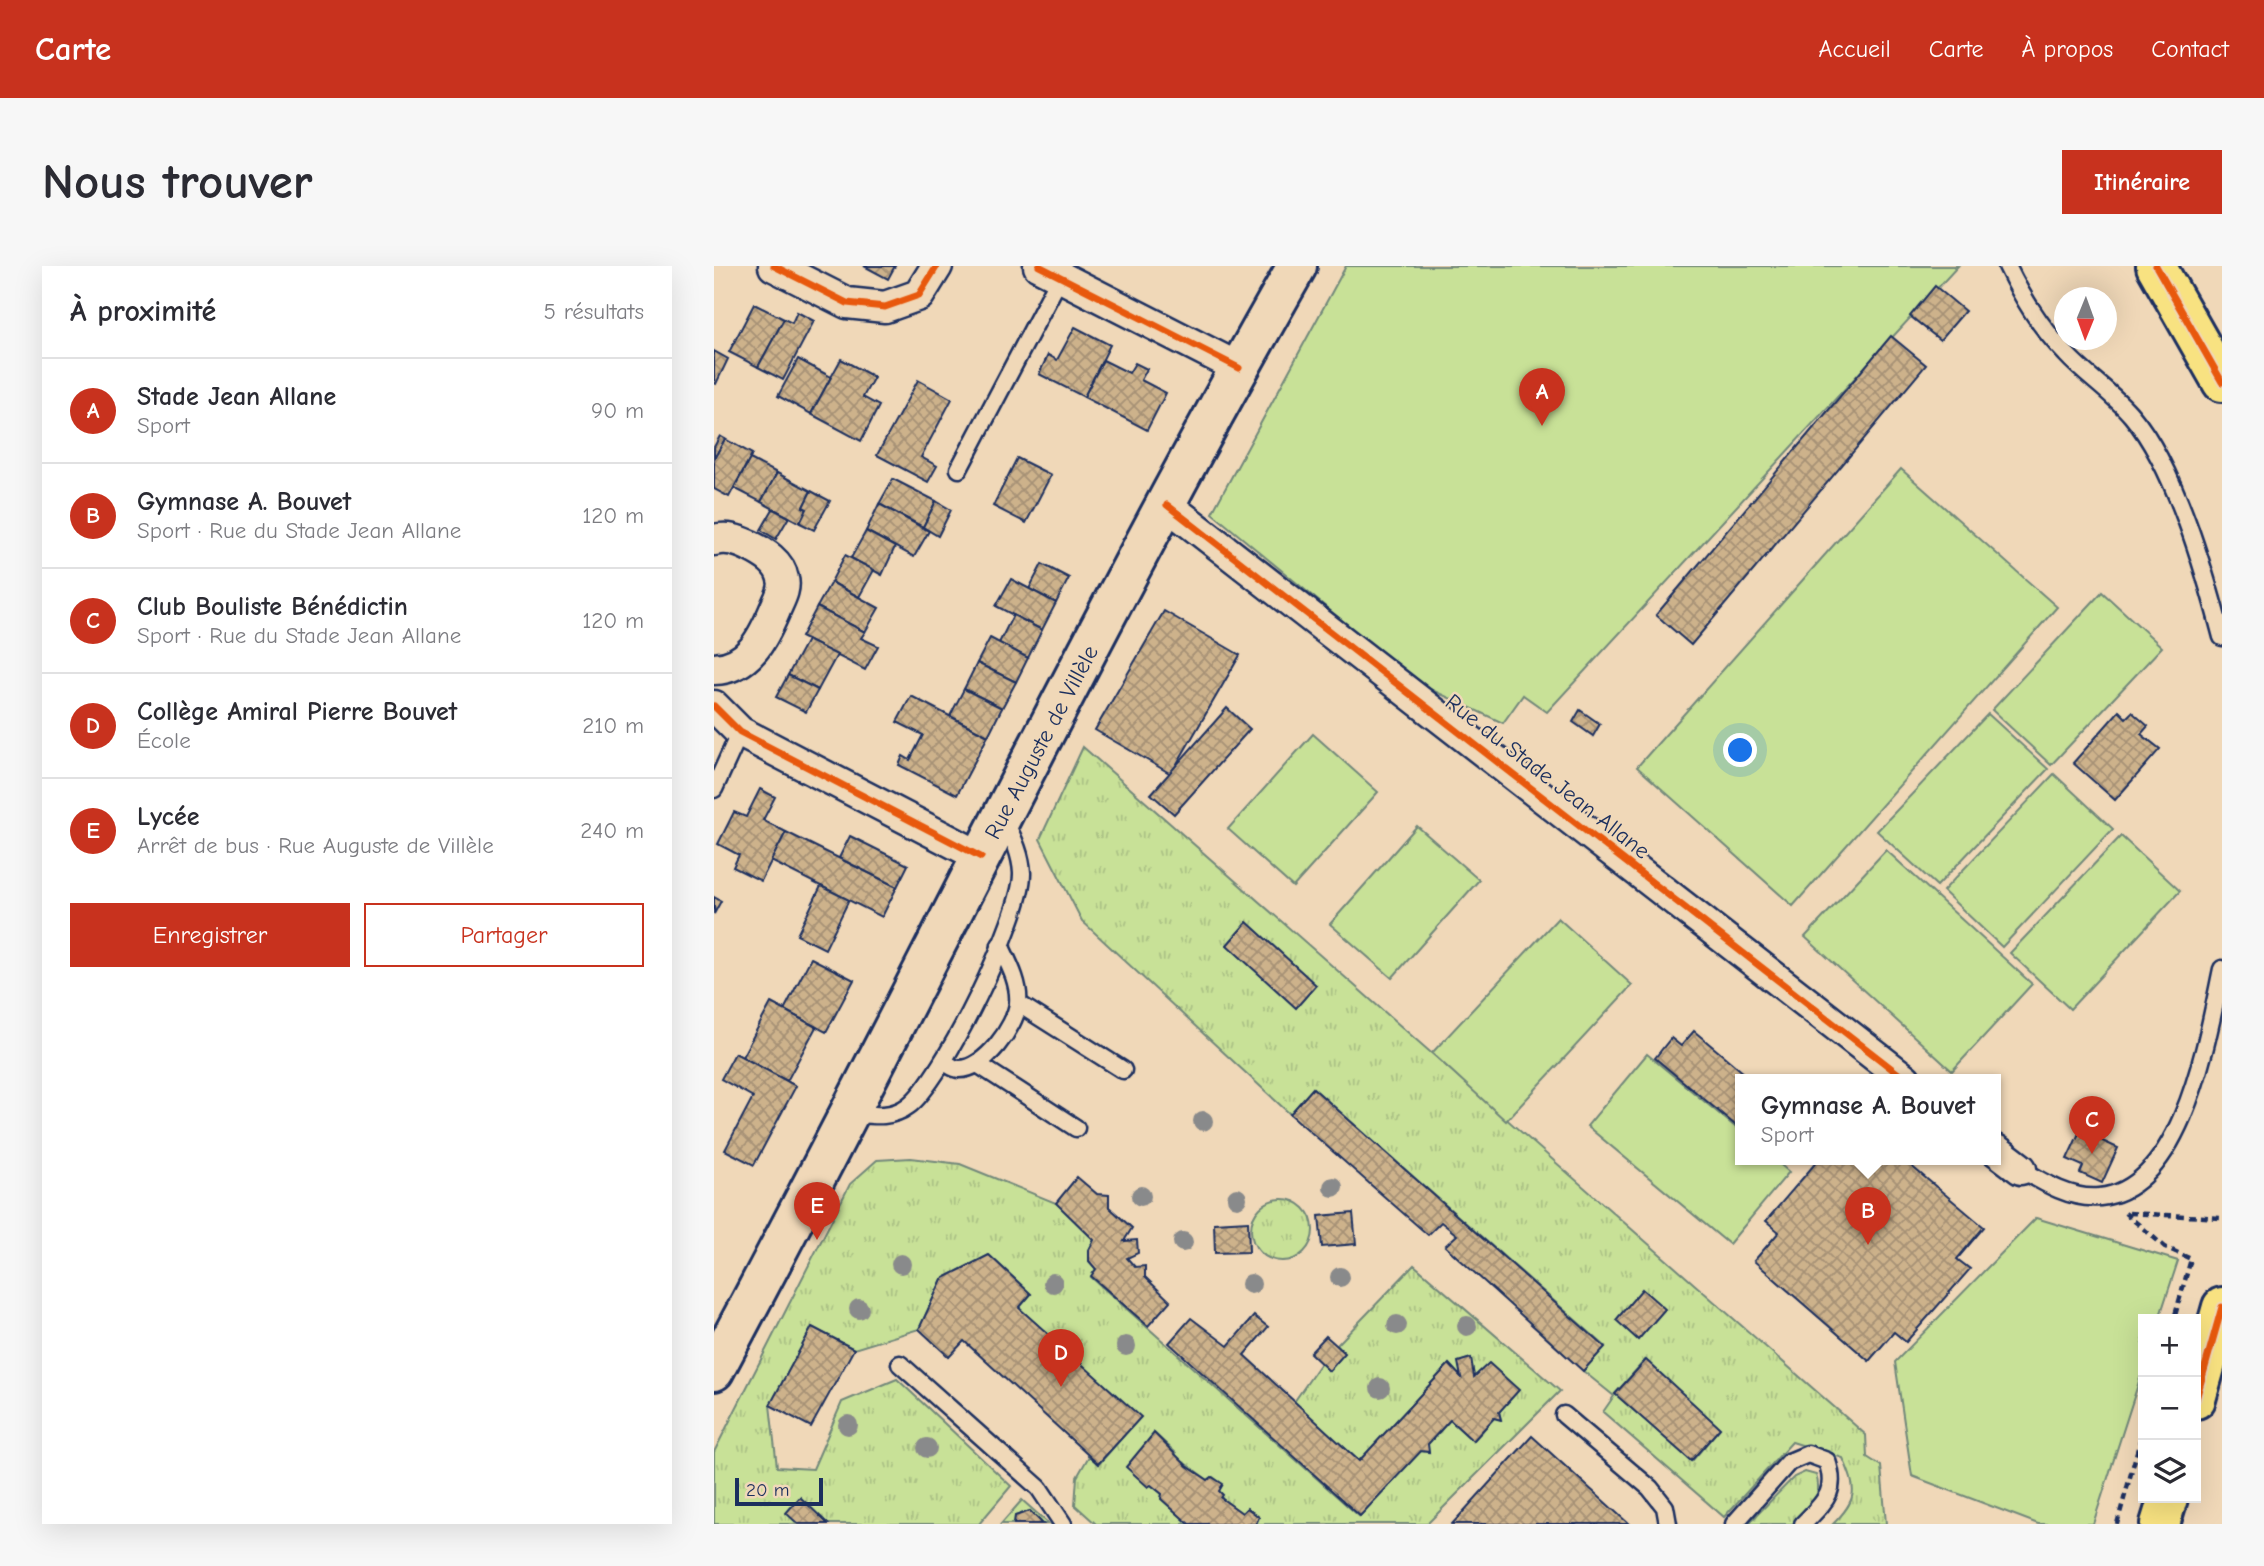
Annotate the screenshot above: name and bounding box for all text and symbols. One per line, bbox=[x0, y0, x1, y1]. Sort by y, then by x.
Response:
text: Carte bbox=[35, 30, 111, 68]
text: Accueil bbox=[1819, 35, 1891, 63]
text: Carte bbox=[1929, 35, 1984, 63]
text: À propos bbox=[2022, 35, 2113, 63]
text: Contact bbox=[2151, 35, 2229, 63]
button: Itinéraire bbox=[2062, 150, 2222, 214]
text: Nous trouver bbox=[42, 154, 313, 210]
north arrow bbox=[2054, 287, 2117, 350]
text: À proximité bbox=[70, 294, 216, 329]
text: 5 résultats bbox=[544, 298, 644, 325]
pin: A bbox=[1519, 368, 1565, 426]
text: Stade Jean Allane bbox=[137, 382, 336, 412]
text: A bbox=[87, 397, 99, 424]
text: 90 m bbox=[591, 397, 644, 424]
text: Sport bbox=[137, 412, 190, 439]
text: Gymnase A. Bouvet bbox=[137, 487, 351, 517]
text: B bbox=[86, 502, 100, 529]
text: 120 m bbox=[582, 502, 644, 529]
text: Sport · Rue du Stade Jean Allane bbox=[137, 517, 461, 544]
text: Club Bouliste Bénédictin bbox=[137, 592, 408, 622]
text: C bbox=[86, 607, 100, 634]
text: 120 m bbox=[582, 607, 644, 634]
text: Sport · Rue du Stade Jean Allane bbox=[137, 622, 461, 649]
street label: Rue Auguste de Villèle bbox=[979, 641, 1104, 844]
street label: Rue du Stade Jean Allane bbox=[1440, 688, 1655, 865]
text: Collège Amiral Pierre Bouvet bbox=[137, 697, 457, 727]
text: D bbox=[86, 712, 100, 739]
text: 210 m bbox=[582, 712, 644, 739]
text: École bbox=[137, 727, 191, 754]
your location bbox=[1723, 733, 1757, 767]
text: Lycée bbox=[137, 802, 200, 832]
text: E bbox=[86, 817, 100, 844]
text: 240 m bbox=[580, 817, 644, 844]
text: Arrêt de bus · Rue Auguste de Villèle bbox=[137, 832, 494, 859]
button: Enregistrer bbox=[70, 903, 350, 967]
button: Partager bbox=[364, 903, 644, 967]
popup bbox=[1735, 1074, 2001, 1165]
text: Gymnase A. Bouvet bbox=[1761, 1091, 1975, 1121]
pin: C bbox=[2069, 1096, 2115, 1154]
text: Sport bbox=[1761, 1121, 1814, 1148]
pin: E bbox=[794, 1182, 840, 1240]
pin: B bbox=[1845, 1187, 1891, 1245]
map controls bbox=[2138, 1314, 2201, 1503]
button: + bbox=[2138, 1314, 2201, 1377]
pin: D bbox=[1038, 1329, 1084, 1387]
button: − bbox=[2138, 1377, 2201, 1440]
button: layers bbox=[2138, 1440, 2201, 1503]
scale bar bbox=[735, 1475, 822, 1507]
text: 20 m bbox=[746, 1479, 790, 1501]

